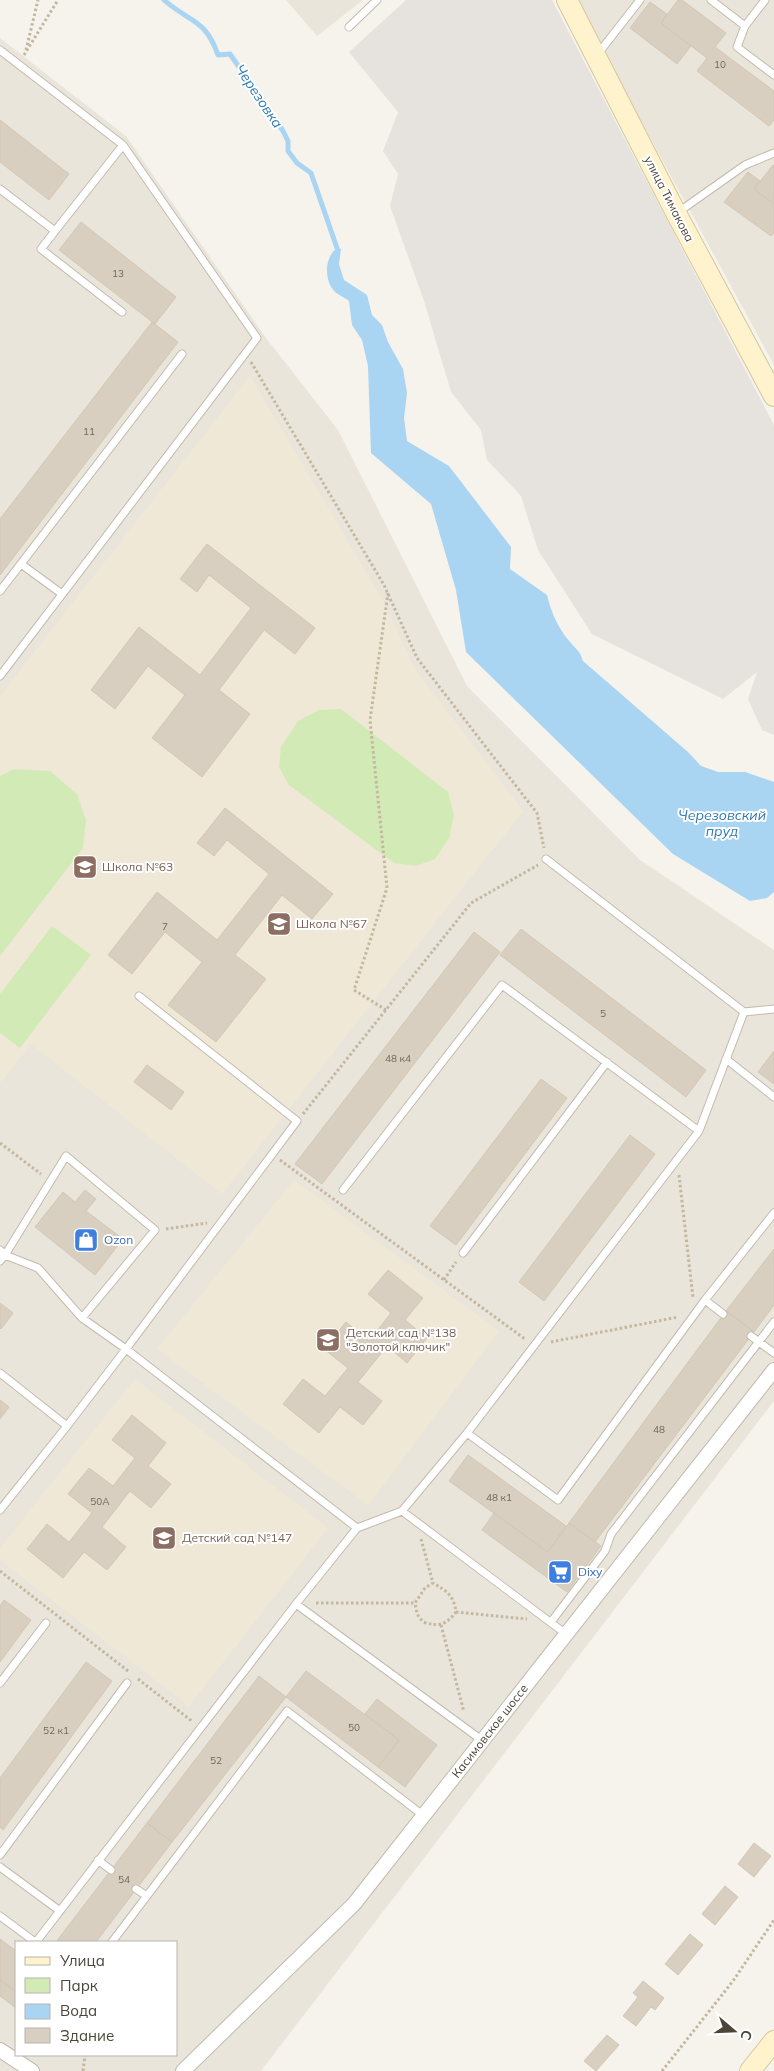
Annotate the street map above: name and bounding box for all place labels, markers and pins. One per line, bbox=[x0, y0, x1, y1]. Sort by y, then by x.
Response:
school or university icon: Школа №63 bbox=[72, 854, 98, 880]
place label: Школа №63 bbox=[102, 859, 173, 874]
school or university icon: Школа №67 bbox=[266, 911, 292, 937]
place label: Школа №67 bbox=[296, 916, 367, 931]
shop icon: Ozon bbox=[73, 1227, 99, 1253]
place label: Ozon bbox=[104, 1232, 133, 1247]
place label: Детский сад №138 "Золотой ключик" bbox=[346, 1325, 456, 1354]
school or university icon: Детский сад №138 "Золотой ключик" bbox=[315, 1327, 341, 1353]
school or university icon: Детский сад №147 bbox=[151, 1525, 177, 1551]
place label: Детский сад №147 bbox=[182, 1530, 292, 1545]
supermarket icon: Dixy bbox=[547, 1559, 573, 1585]
place label: Dixy bbox=[578, 1564, 603, 1579]

